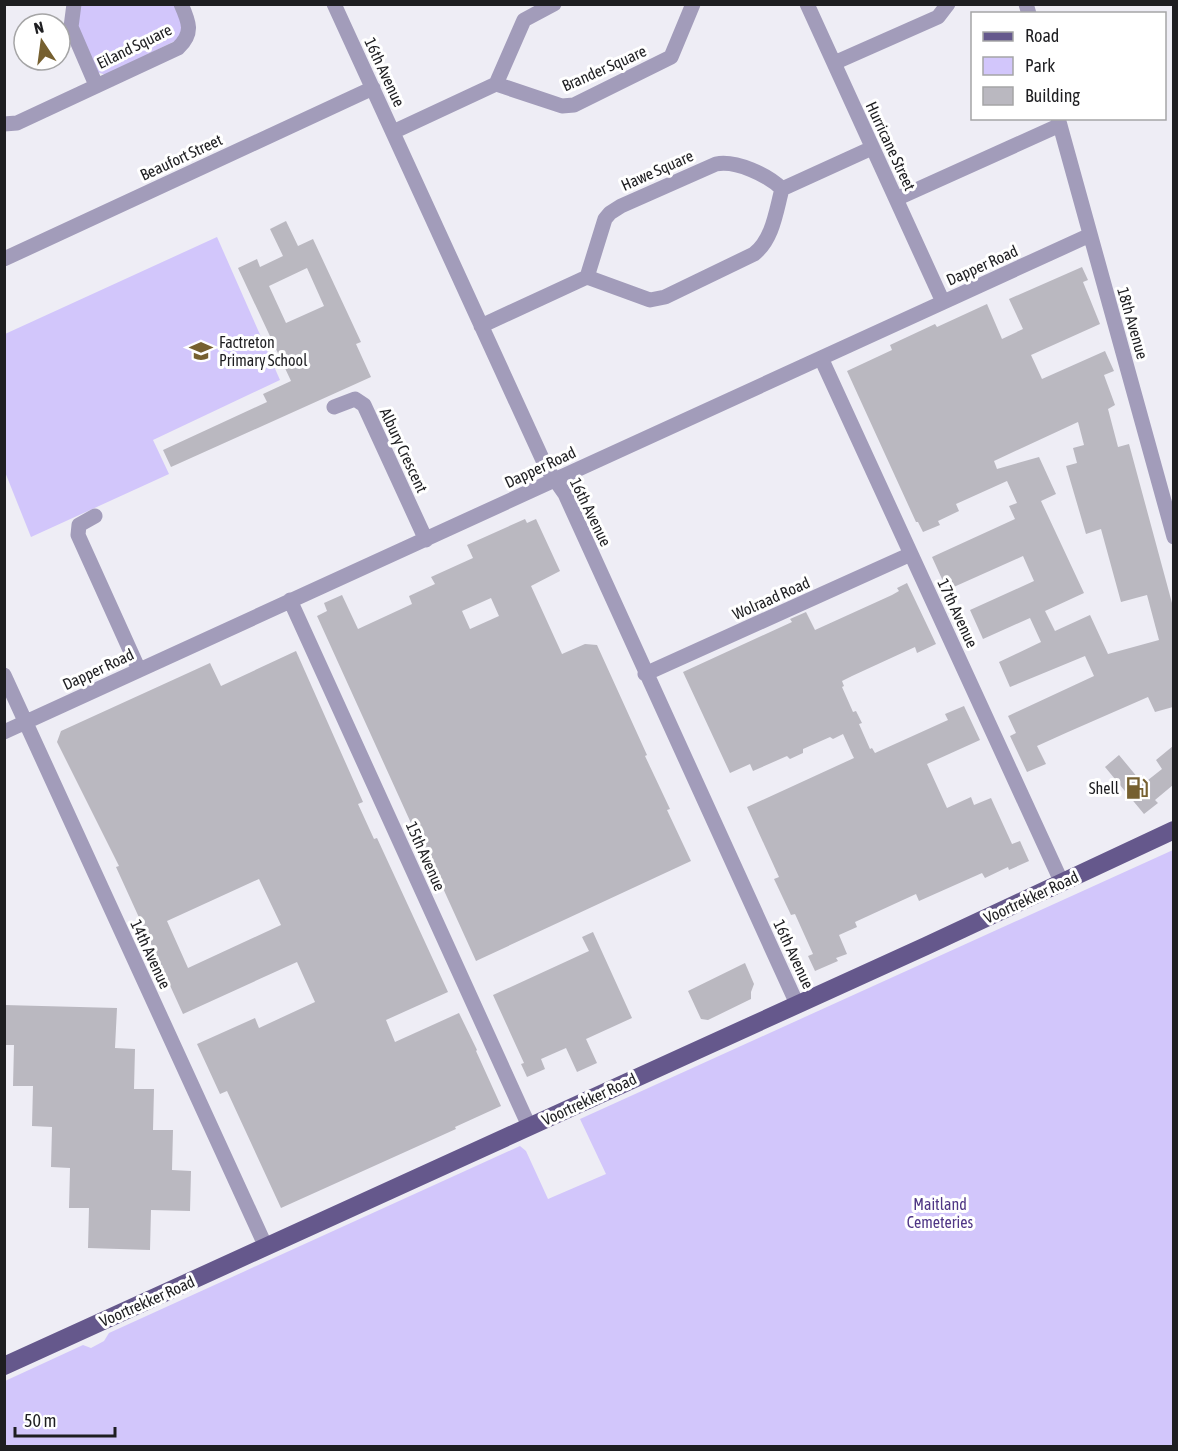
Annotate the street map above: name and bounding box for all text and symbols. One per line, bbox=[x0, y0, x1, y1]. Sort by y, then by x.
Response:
north arrow bbox=[12, 12, 72, 72]
legend bbox=[971, 12, 1166, 120]
text: N bbox=[32, 18, 45, 37]
street label: Eiland Square bbox=[94, 20, 175, 73]
text: Road bbox=[1025, 25, 1059, 46]
street label: 16th Avenue bbox=[361, 35, 409, 109]
street label: Brander Square bbox=[559, 41, 649, 96]
text: Park bbox=[1025, 55, 1055, 76]
text: Building bbox=[1025, 85, 1080, 106]
street label: Hurricane Street bbox=[863, 99, 920, 194]
street label: Beaufort Street bbox=[137, 130, 225, 184]
street label: Hawe Square bbox=[618, 146, 696, 195]
street label: Dapper Road bbox=[943, 241, 1021, 290]
street label: 18th Avenue bbox=[1114, 285, 1152, 361]
place label: Factreton Primary School bbox=[219, 333, 308, 370]
school or university icon: Factreton Primary School bbox=[188, 338, 214, 364]
street label: Albury Crescent bbox=[376, 405, 432, 496]
street label: Dapper Road bbox=[502, 443, 579, 492]
street label: 16th Avenue bbox=[567, 475, 615, 549]
street label: Wolraad Road bbox=[730, 573, 812, 623]
street label: 17th Avenue bbox=[934, 576, 982, 650]
street label: Dapper Road bbox=[60, 645, 137, 694]
fuel station icon: Shell bbox=[1124, 775, 1150, 801]
place label: Shell bbox=[1089, 779, 1120, 797]
street label: 15th Avenue bbox=[403, 819, 449, 893]
street label: Voortrekker Road bbox=[981, 867, 1081, 927]
street label: 14th Avenue bbox=[127, 917, 175, 991]
street label: 16th Avenue bbox=[770, 917, 818, 991]
street label: Voortrekker Road bbox=[539, 1069, 639, 1129]
park label: Maitland Cemeteries bbox=[907, 1195, 973, 1231]
street label: Voortrekker Road bbox=[97, 1272, 197, 1330]
scale bar bbox=[15, 1400, 116, 1438]
text: 50 m bbox=[24, 1410, 56, 1431]

